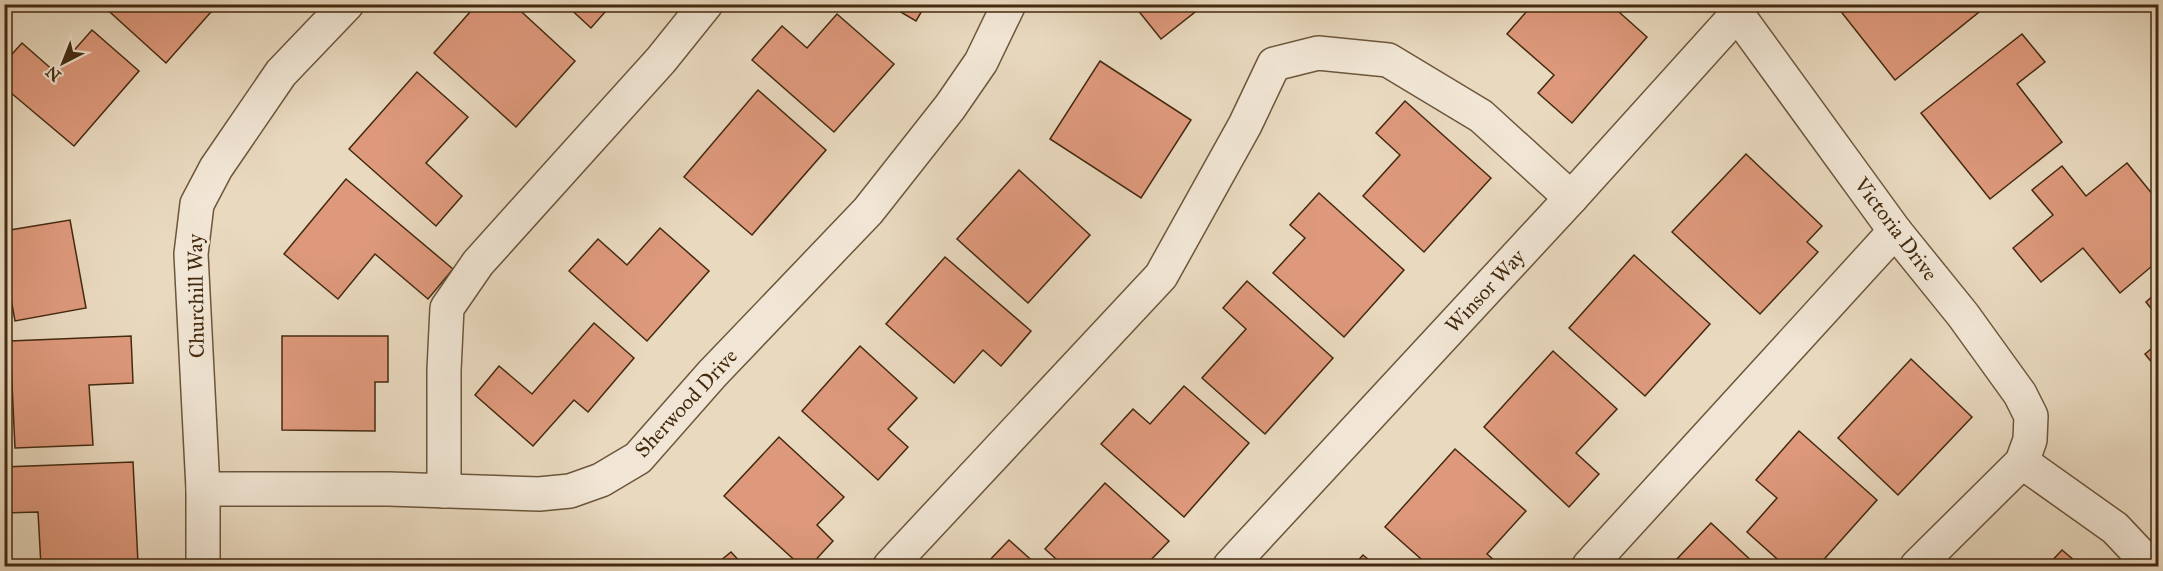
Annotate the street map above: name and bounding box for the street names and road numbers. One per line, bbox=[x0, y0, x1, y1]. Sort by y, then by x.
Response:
street label: Victoria Drive bbox=[1848, 171, 1943, 286]
street label: Churchill Way bbox=[182, 232, 210, 358]
street label: Winsor Way bbox=[1440, 243, 1531, 338]
street label: Sherwood Drive bbox=[629, 343, 743, 463]

